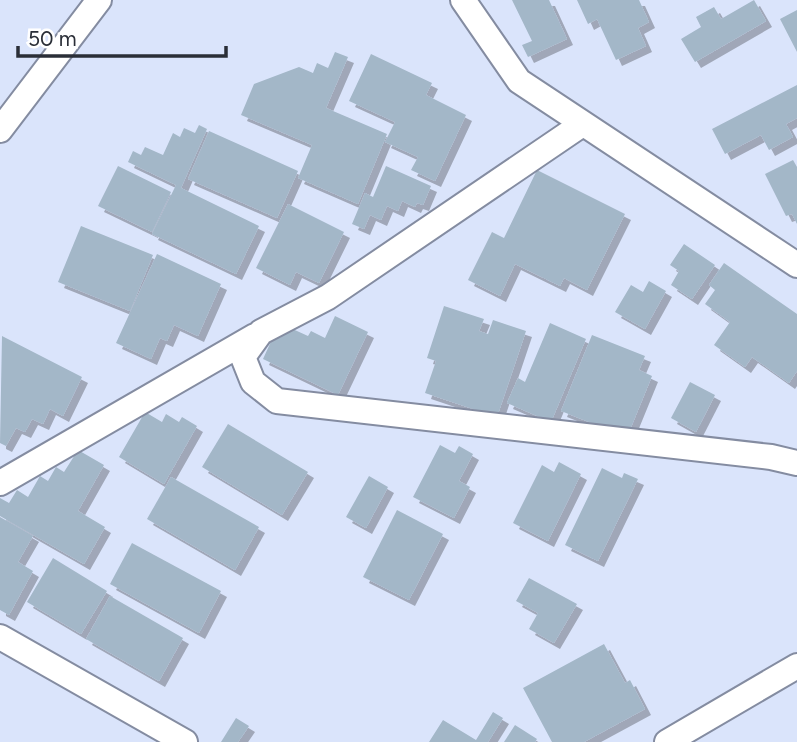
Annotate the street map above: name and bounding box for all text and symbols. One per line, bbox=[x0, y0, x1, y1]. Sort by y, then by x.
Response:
scale bar bbox=[18, 14, 226, 58]
text: 50 m bbox=[28, 26, 77, 51]

